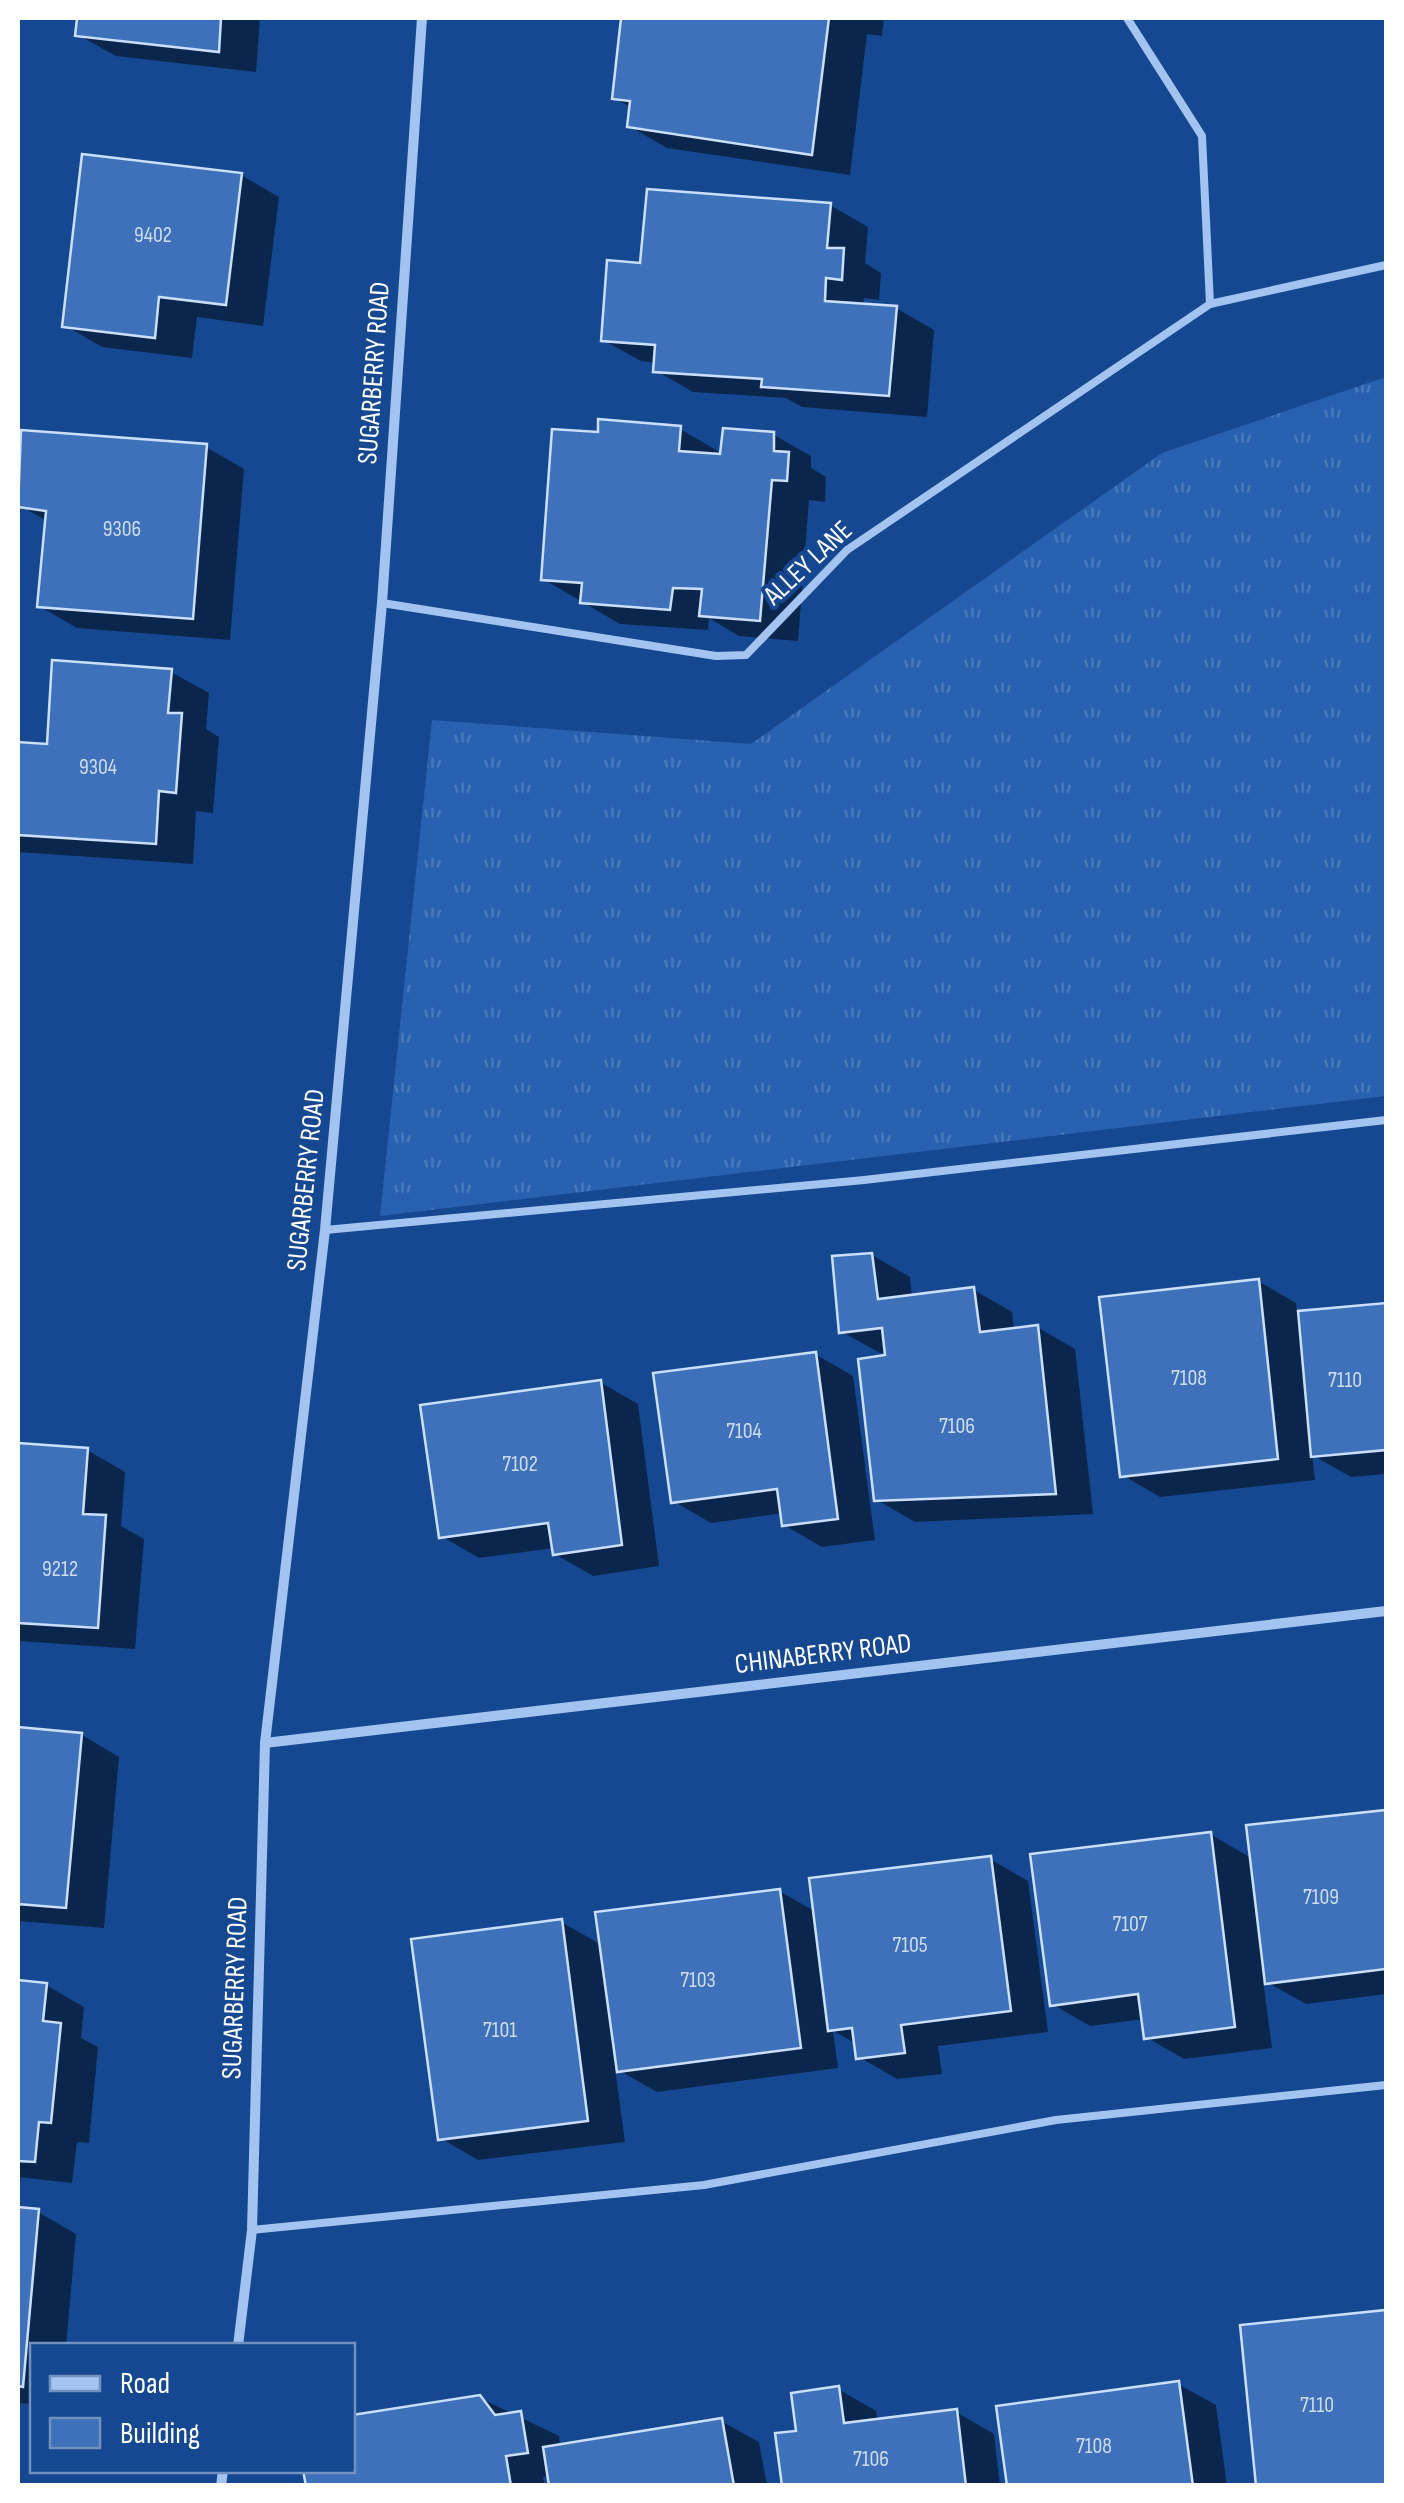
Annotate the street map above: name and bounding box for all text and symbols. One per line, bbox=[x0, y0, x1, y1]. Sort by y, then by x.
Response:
house number: 9402 bbox=[134, 222, 172, 249]
street label: SUGARBERRY ROAD bbox=[351, 281, 397, 465]
street label: ALLEY LANE bbox=[756, 514, 859, 613]
house number: 9306 bbox=[103, 516, 141, 543]
house number: 9304 bbox=[79, 754, 117, 781]
street label: SUGARBERRY ROAD bbox=[280, 1087, 332, 1273]
house number: 7108 bbox=[1171, 1365, 1207, 1392]
house number: 7110 bbox=[1328, 1367, 1362, 1394]
house number: 7106 bbox=[939, 1413, 975, 1440]
house number: 7104 bbox=[726, 1418, 762, 1445]
house number: 7102 bbox=[502, 1451, 538, 1478]
house number: 9212 bbox=[42, 1556, 78, 1583]
street label: CHINABERRY ROAD bbox=[733, 1627, 913, 1681]
house number: 7109 bbox=[1303, 1884, 1339, 1911]
street label: SUGARBERRY ROAD bbox=[215, 1896, 255, 2080]
house number: 7107 bbox=[1112, 1911, 1148, 1938]
house number: 7105 bbox=[892, 1932, 928, 1959]
house number: 7103 bbox=[680, 1967, 716, 1994]
house number: 7101 bbox=[483, 2017, 517, 2044]
legend bbox=[30, 2343, 355, 2473]
text: Road bbox=[120, 2366, 170, 2402]
house number: 7110 bbox=[1300, 2392, 1334, 2419]
text: Building bbox=[120, 2416, 200, 2452]
house number: 7108 bbox=[1076, 2433, 1112, 2460]
house number: 7106 bbox=[853, 2446, 889, 2473]

